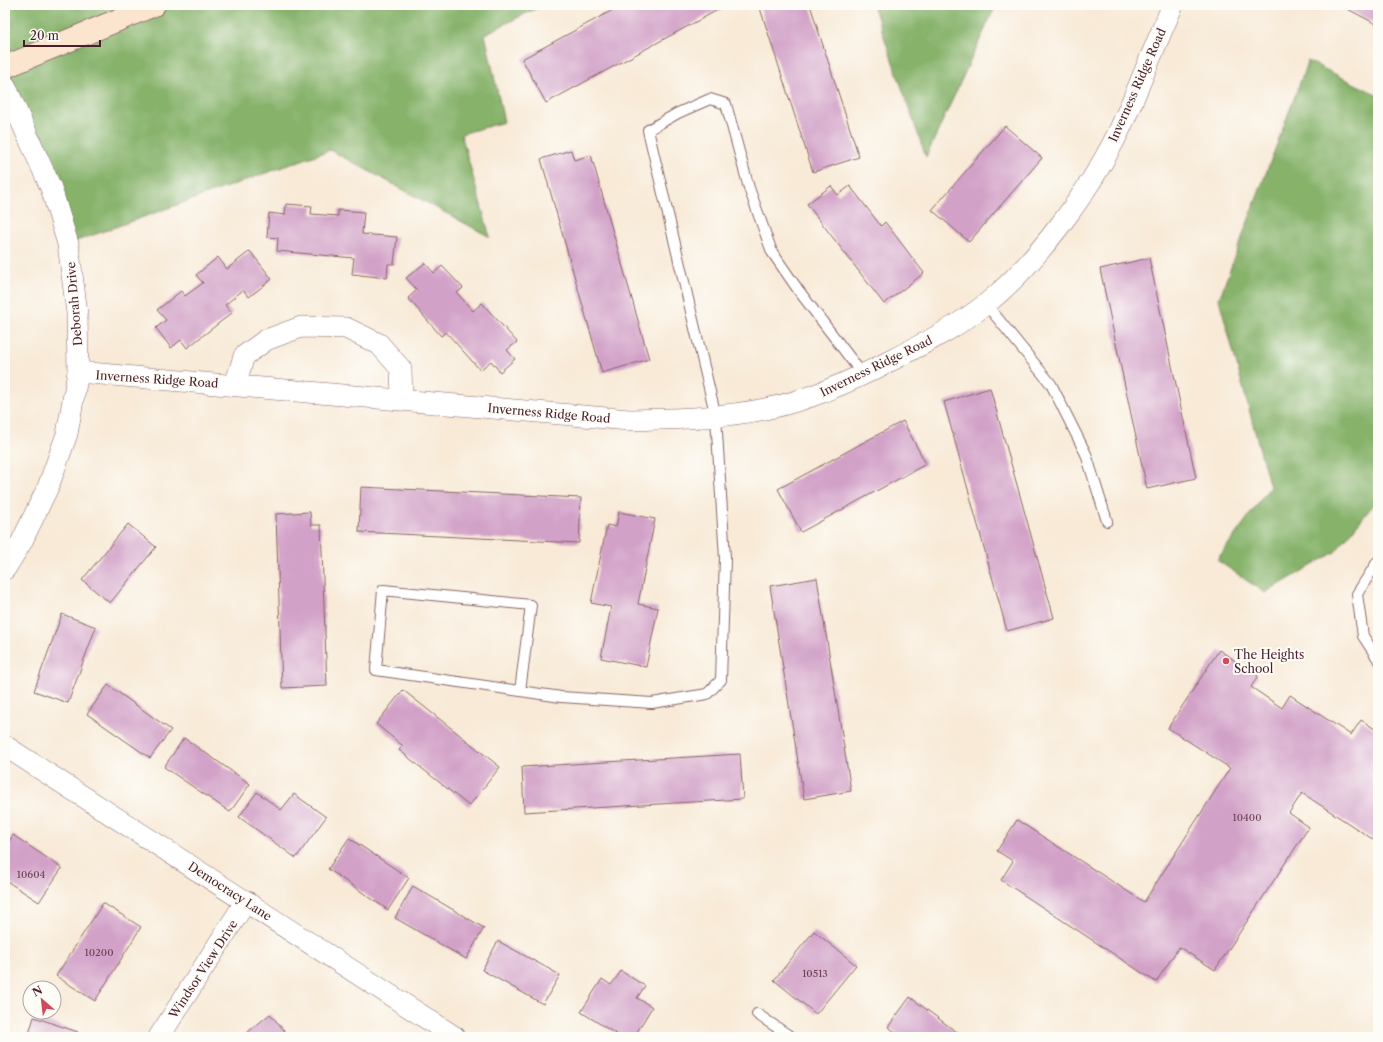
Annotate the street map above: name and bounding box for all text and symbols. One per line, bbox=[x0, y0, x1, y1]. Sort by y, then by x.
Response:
scale bar bbox=[24, 22, 100, 48]
street label: Inverness Ridge Road bbox=[1105, 25, 1169, 144]
text: 20 m bbox=[30, 28, 59, 43]
street label: Deborah Drive bbox=[63, 261, 85, 347]
street label: Inverness Ridge Road bbox=[817, 332, 935, 400]
street label: Inverness Ridge Road bbox=[95, 367, 220, 391]
street label: Inverness Ridge Road bbox=[487, 400, 612, 426]
place label: The Heights School bbox=[1234, 647, 1304, 676]
marker: The Heights School bbox=[1221, 656, 1231, 666]
house number: 10400 bbox=[1232, 811, 1262, 824]
street label: Democracy Lane bbox=[185, 858, 275, 924]
house number: 10604 bbox=[17, 868, 45, 881]
street label: Windsor View Drive bbox=[165, 917, 241, 1022]
house number: 10200 bbox=[85, 946, 113, 959]
house number: 10513 bbox=[802, 967, 828, 980]
north arrow bbox=[22, 980, 62, 1020]
text: N bbox=[30, 983, 45, 1000]

